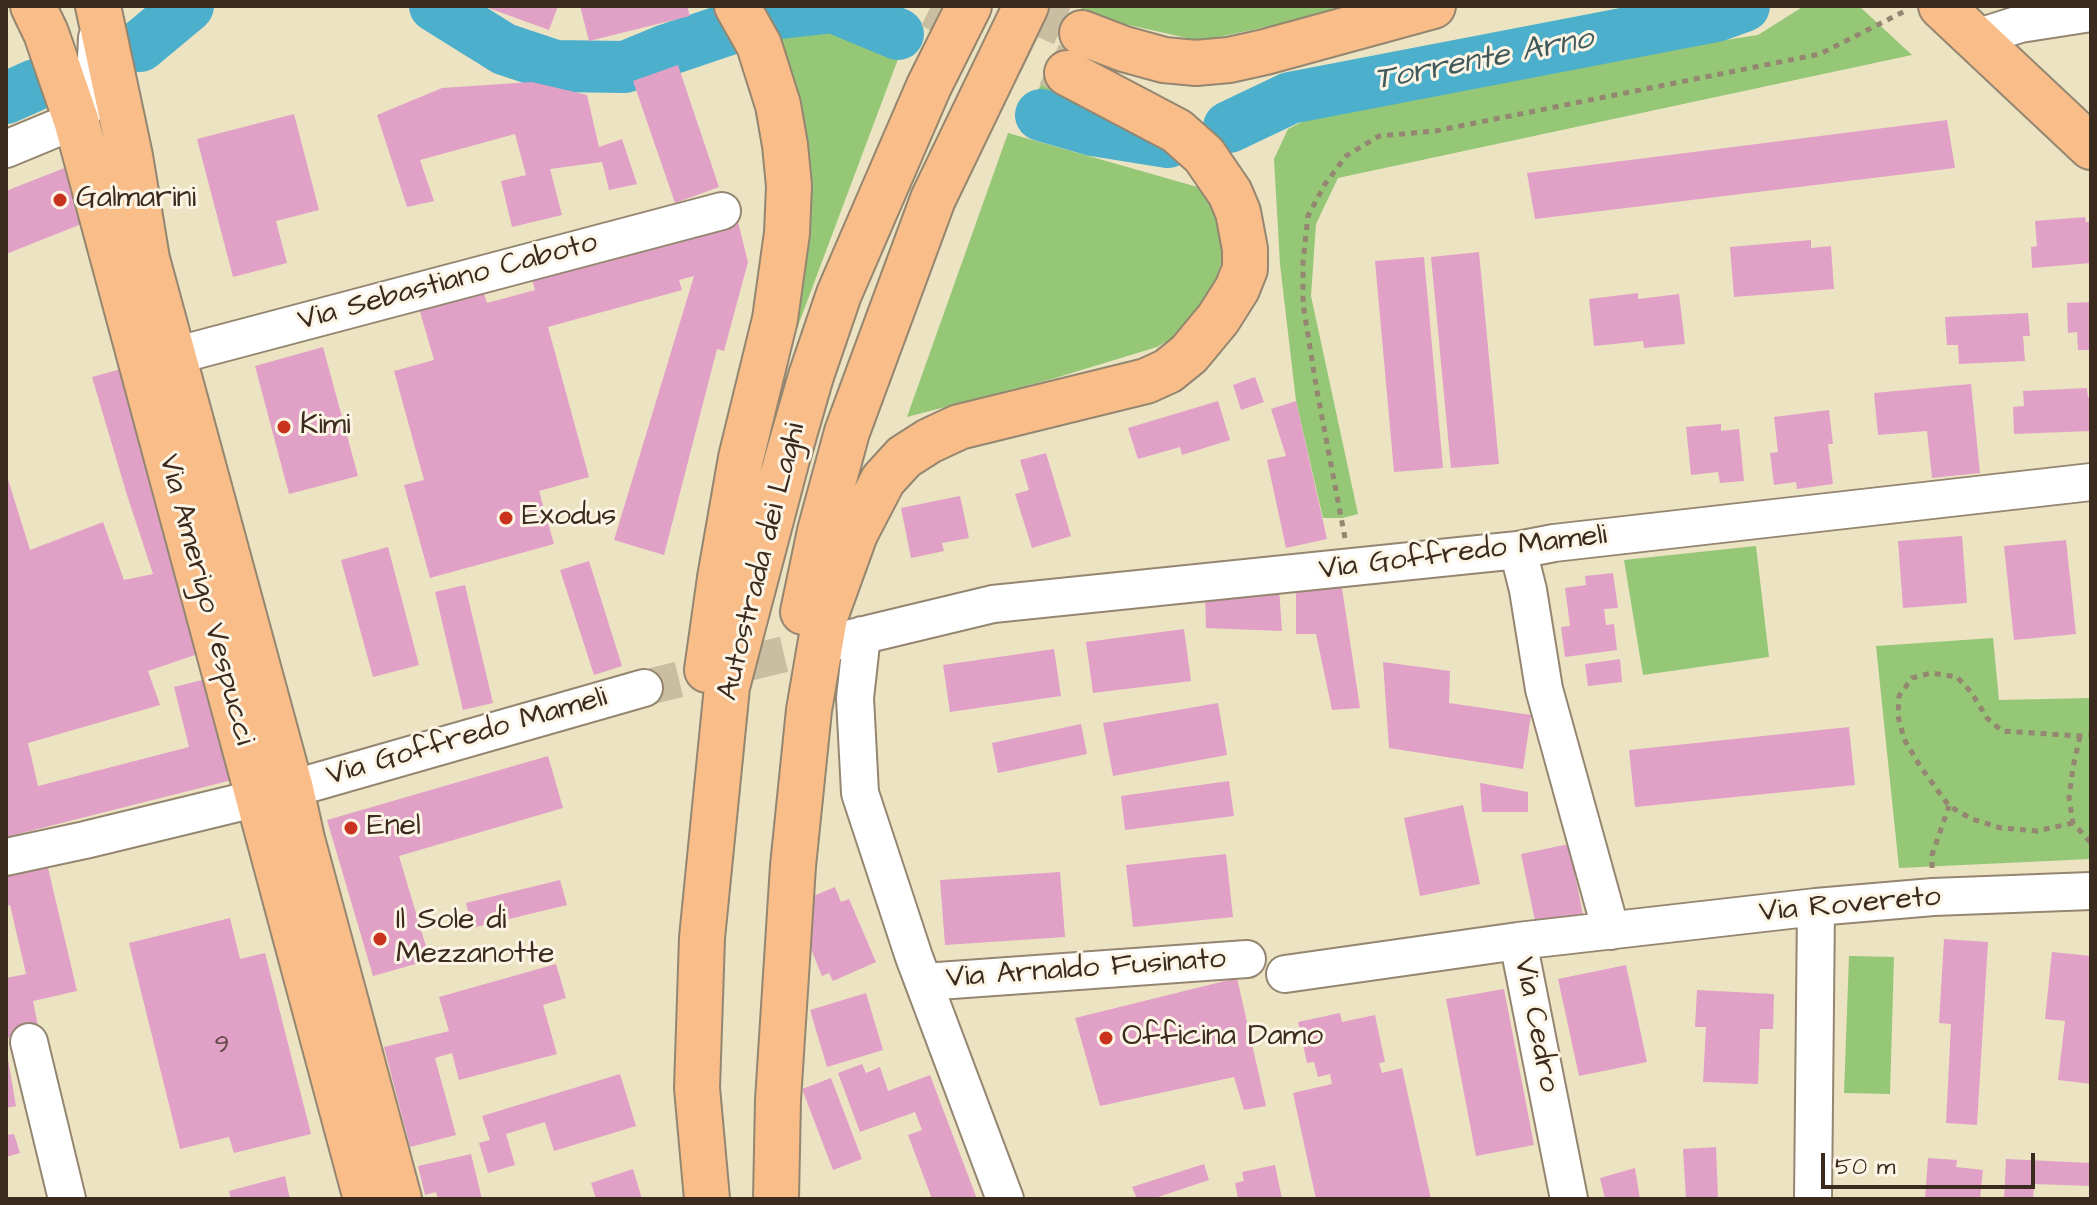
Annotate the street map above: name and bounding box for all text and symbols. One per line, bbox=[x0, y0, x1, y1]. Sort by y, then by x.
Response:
water label: Torrente Arno bbox=[1371, 21, 1597, 101]
place label: Galmarini bbox=[76, 182, 196, 218]
marker: Galmarini bbox=[51, 191, 69, 209]
street label: Via Sebastiano Caboto bbox=[294, 226, 602, 340]
place label: Kimi bbox=[300, 409, 351, 445]
marker: Kimi bbox=[275, 418, 293, 436]
street label: Autostrada dei Laghi bbox=[711, 420, 815, 704]
street label: Via Amerigo Vespucci bbox=[149, 451, 261, 749]
place label: Exodus bbox=[522, 500, 616, 536]
marker: Exodus bbox=[497, 509, 515, 527]
street label: Via Goffredo Mameli bbox=[1317, 518, 1609, 590]
street label: Via Goffredo Mameli bbox=[323, 681, 611, 795]
place label: Enel bbox=[367, 810, 421, 846]
marker: Enel bbox=[342, 819, 360, 837]
street label: Via Rovereto bbox=[1758, 880, 1942, 932]
place label: Il Sole di Mezzanotte bbox=[396, 904, 554, 974]
marker: Il Sole di Mezzanotte bbox=[371, 930, 389, 948]
street label: Via Arnaldo Fusinato bbox=[945, 942, 1227, 998]
street label: Via Cedro bbox=[1504, 954, 1566, 1096]
place label: Officina Damo bbox=[1122, 1020, 1323, 1056]
marker: Officina Damo bbox=[1097, 1029, 1115, 1047]
house number: 9 bbox=[215, 1031, 229, 1063]
scale bar bbox=[1825, 1137, 2039, 1187]
text: 50 m bbox=[1835, 1150, 1895, 1184]

